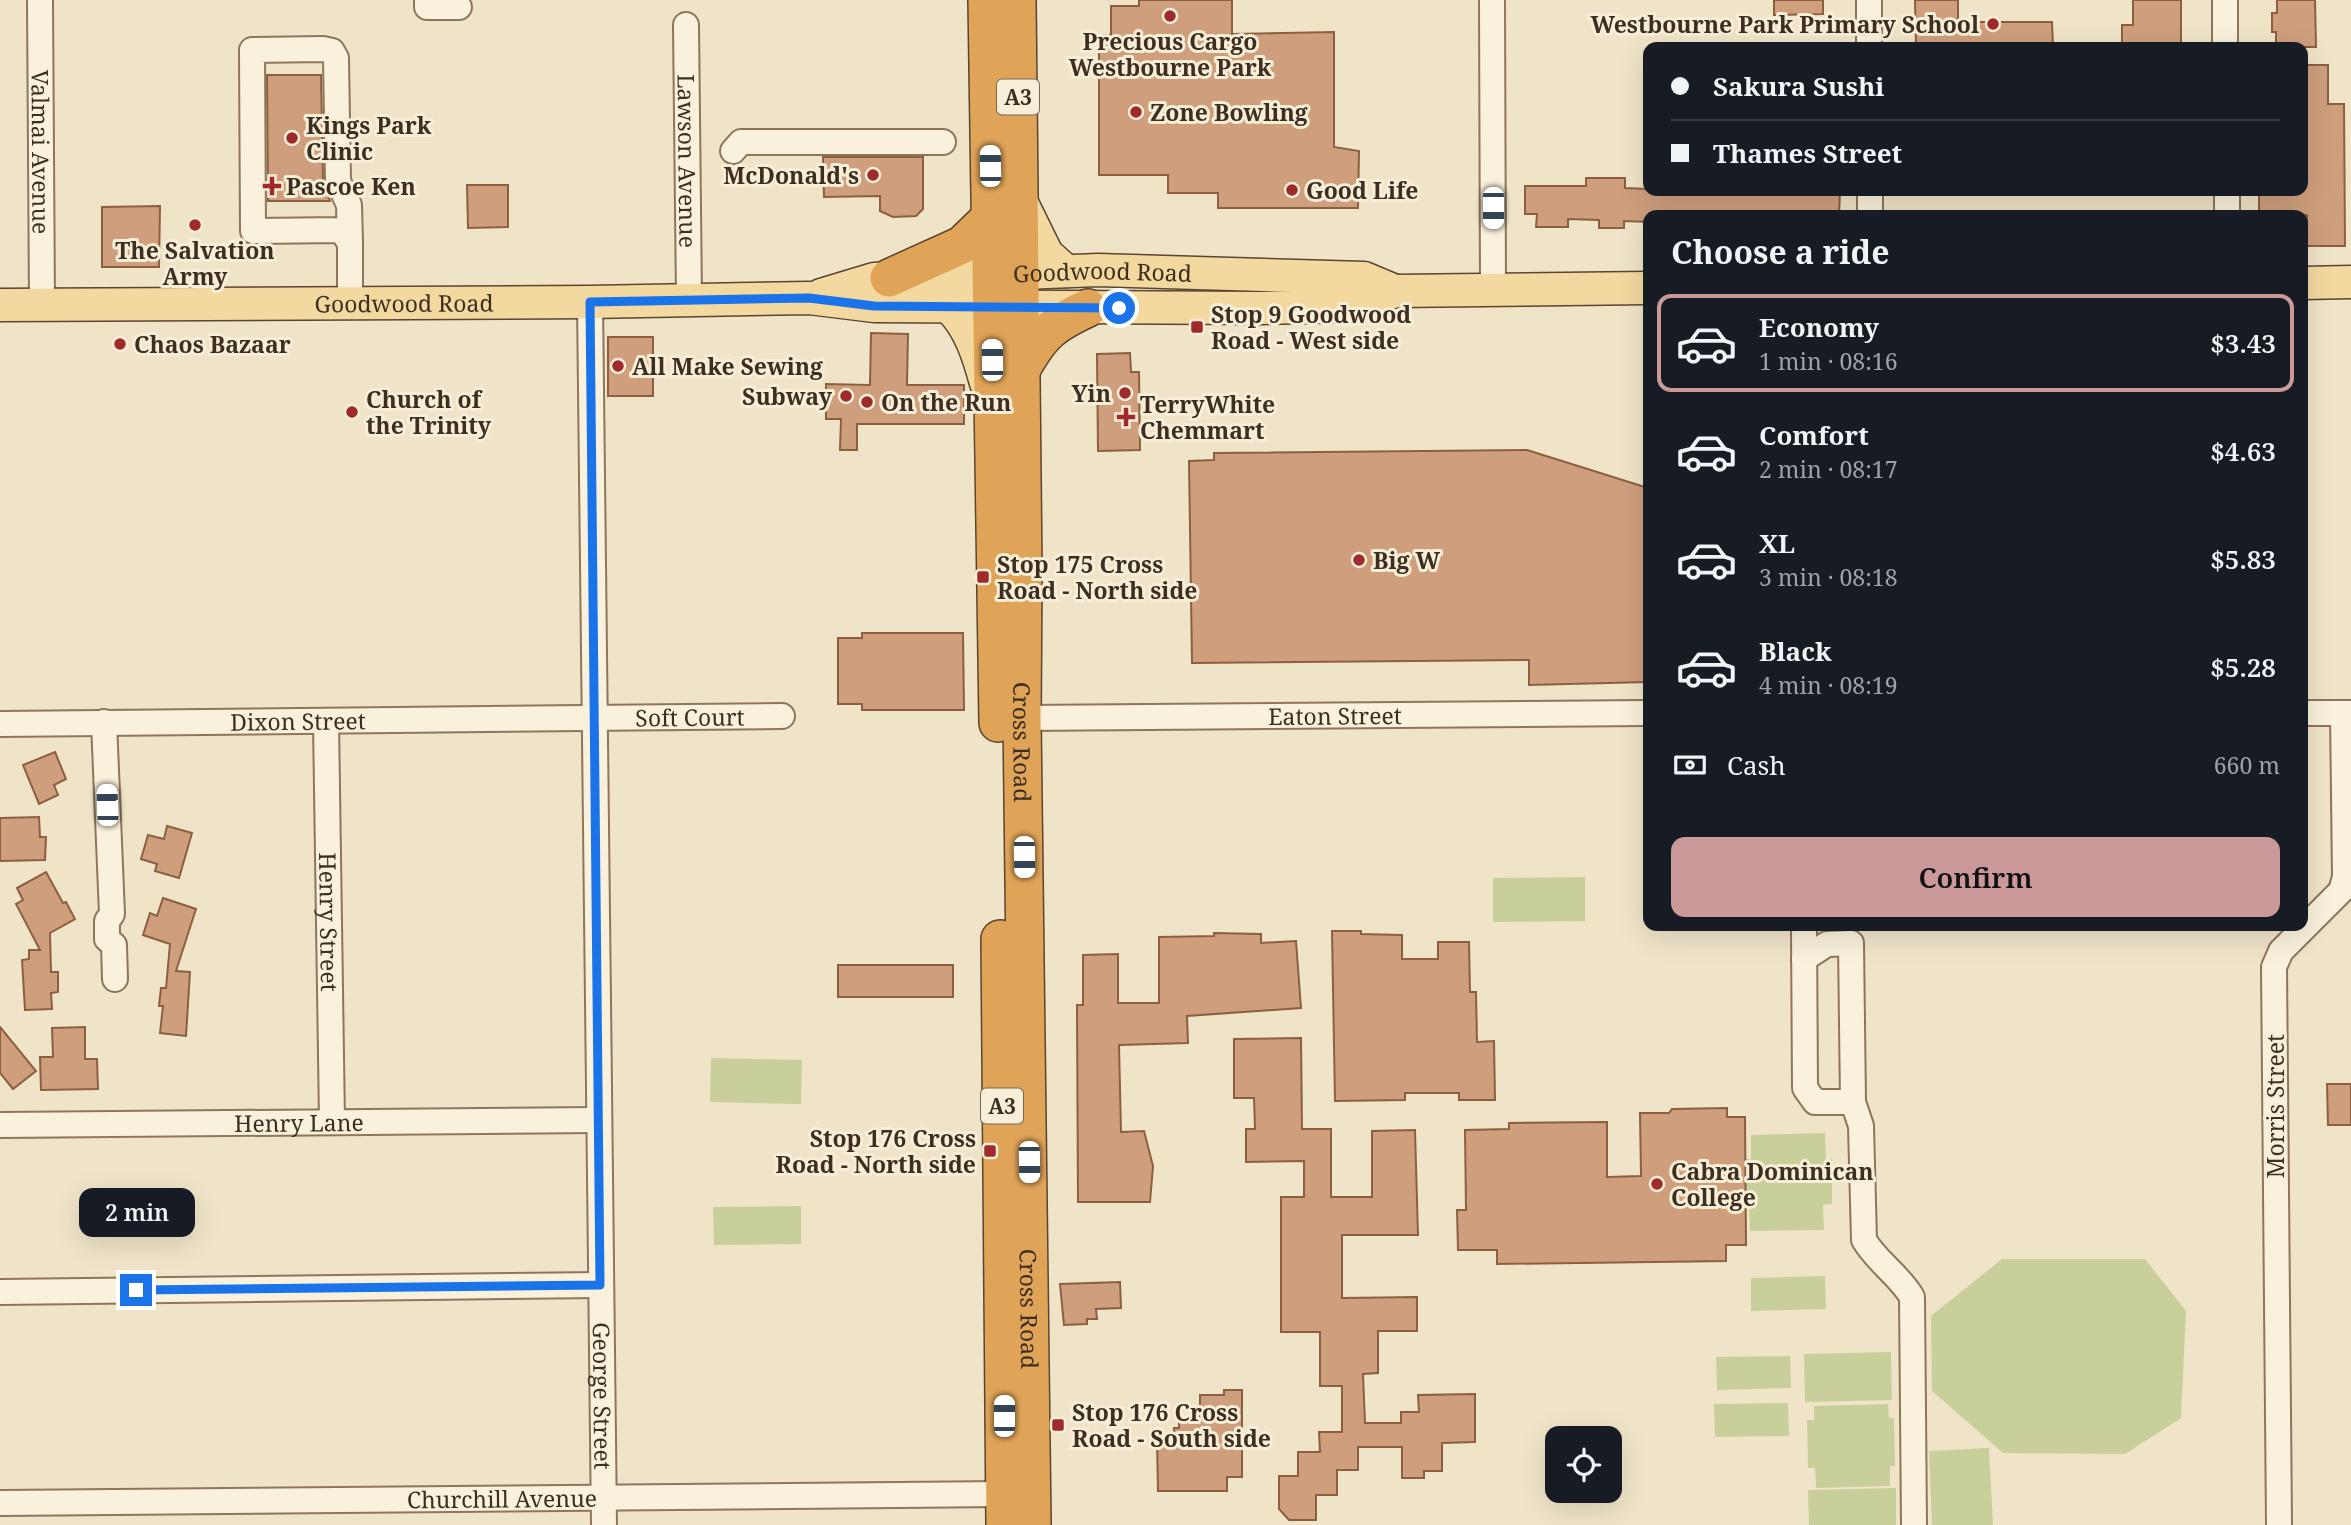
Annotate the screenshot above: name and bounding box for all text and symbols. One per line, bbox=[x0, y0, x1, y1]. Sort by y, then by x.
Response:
marker: Precious Cargo Westbourne Park bbox=[1162, 8, 1178, 24]
place label: Westbourne Park Primary School bbox=[1591, 8, 1979, 40]
marker: Westbourne Park Primary School bbox=[1985, 16, 2001, 32]
place label: Precious Cargo Westbourne Park bbox=[1069, 25, 1272, 83]
text: Sakura Sushi bbox=[1713, 68, 1884, 104]
street label: Valmai Avenue bbox=[24, 70, 58, 234]
street label: Lawson Avenue bbox=[671, 74, 704, 248]
road number: A3 bbox=[997, 80, 1039, 114]
place label: Zone Bowling bbox=[1150, 96, 1308, 128]
marker: Zone Bowling bbox=[1128, 104, 1144, 120]
place label: Kings Park Clinic bbox=[306, 109, 432, 167]
marker: Kings Park Clinic bbox=[284, 130, 300, 146]
text: Thames Street bbox=[1713, 135, 1902, 171]
car bbox=[980, 145, 1001, 187]
place label: McDonald's bbox=[723, 159, 859, 191]
marker: McDonald's bbox=[865, 167, 881, 183]
place label: Pascoe Ken bbox=[286, 170, 416, 202]
place label: Good Life bbox=[1306, 174, 1419, 206]
marker: Pascoe Ken bbox=[264, 178, 280, 194]
marker: Good Life bbox=[1284, 182, 1300, 198]
car bbox=[1483, 187, 1504, 229]
marker: The Salvation Army bbox=[187, 217, 203, 233]
text: Choose a ride bbox=[1671, 230, 1890, 273]
place label: The Salvation Army bbox=[115, 234, 275, 292]
street label: Goodwood Road bbox=[1012, 254, 1192, 289]
street label: Goodwood Road bbox=[314, 286, 494, 319]
route start bbox=[1103, 292, 1135, 324]
place label: Stop 9 Goodwood Road - West side bbox=[1211, 298, 1411, 356]
text: Economy bbox=[1759, 309, 1879, 345]
icon: car bbox=[1675, 312, 1738, 375]
marker: Stop 9 Goodwood Road - West side bbox=[1189, 319, 1205, 335]
text: $3.43 bbox=[2210, 325, 2276, 361]
place label: Chaos Bazaar bbox=[134, 328, 291, 360]
marker: Chaos Bazaar bbox=[112, 336, 128, 352]
car bbox=[982, 339, 1003, 381]
text: 1 min · 08:16 bbox=[1759, 345, 1897, 377]
place label: All Make Sewing bbox=[632, 350, 823, 382]
marker: All Make Sewing bbox=[610, 358, 626, 374]
place label: Yin bbox=[1072, 377, 1111, 409]
place label: Subway bbox=[742, 380, 833, 412]
place label: Church of the Trinity bbox=[366, 383, 492, 441]
marker: Yin bbox=[1117, 385, 1133, 401]
place label: On the Run bbox=[881, 386, 1011, 418]
marker: Subway bbox=[838, 388, 854, 404]
place label: TerryWhite Chemmart bbox=[1140, 388, 1275, 446]
marker: On the Run bbox=[859, 394, 875, 410]
marker: Church of the Trinity bbox=[344, 404, 360, 420]
marker: TerryWhite Chemmart bbox=[1118, 409, 1134, 425]
text: Comfort bbox=[1759, 417, 1869, 453]
icon: car bbox=[1675, 420, 1738, 483]
text: $4.63 bbox=[2210, 433, 2276, 469]
text: 2 min · 08:17 bbox=[1759, 453, 1897, 485]
text: XL bbox=[1759, 525, 1795, 561]
icon: car bbox=[1675, 528, 1738, 591]
text: $5.83 bbox=[2210, 541, 2276, 577]
place label: Big W bbox=[1373, 544, 1440, 576]
place label: Stop 175 Cross Road - North side bbox=[997, 548, 1197, 606]
marker: Big W bbox=[1351, 552, 1367, 568]
text: 3 min · 08:18 bbox=[1759, 561, 1897, 593]
marker: Stop 175 Cross Road - North side bbox=[975, 569, 991, 585]
text: Black bbox=[1759, 633, 1832, 669]
icon: car bbox=[1675, 636, 1738, 699]
text: $5.28 bbox=[2210, 649, 2276, 685]
text: 4 min · 08:19 bbox=[1759, 669, 1897, 701]
street label: Cross Road bbox=[1006, 682, 1039, 802]
street label: Eaton Street bbox=[1268, 699, 1402, 732]
street label: Soft Court bbox=[635, 700, 745, 734]
street label: Dixon Street bbox=[230, 704, 366, 738]
icon: cash bbox=[1671, 746, 1709, 784]
text: Cash bbox=[1727, 747, 1786, 783]
text: 660 m bbox=[2214, 749, 2280, 781]
car bbox=[96, 784, 119, 826]
car bbox=[1014, 836, 1035, 878]
button: Confirm bbox=[1671, 837, 2280, 917]
street label: Henry Street bbox=[312, 852, 346, 992]
street label: Morris Street bbox=[2259, 1034, 2291, 1178]
road number: A3 bbox=[981, 1088, 1023, 1124]
street label: Henry Lane bbox=[234, 1106, 364, 1139]
place label: Stop 176 Cross Road - North side bbox=[776, 1122, 976, 1180]
car bbox=[1019, 1141, 1040, 1183]
marker: Stop 176 Cross Road - North side bbox=[982, 1143, 998, 1159]
place label: Cabra Dominican College bbox=[1671, 1155, 1874, 1213]
marker: Cabra Dominican College bbox=[1649, 1176, 1665, 1192]
callout: 2 min bbox=[78, 1188, 194, 1238]
text: 2 min bbox=[105, 1196, 169, 1228]
street label: Cross Road bbox=[1013, 1249, 1046, 1369]
route end bbox=[120, 1274, 152, 1306]
street label: George Street bbox=[586, 1322, 619, 1470]
car bbox=[994, 1395, 1015, 1437]
place label: Stop 176 Cross Road - South side bbox=[1072, 1396, 1271, 1454]
marker: Stop 176 Cross Road - South side bbox=[1050, 1417, 1066, 1433]
map controls bbox=[1545, 1426, 1622, 1503]
button: locate bbox=[1545, 1426, 1622, 1503]
street label: Churchill Avenue bbox=[407, 1482, 597, 1515]

